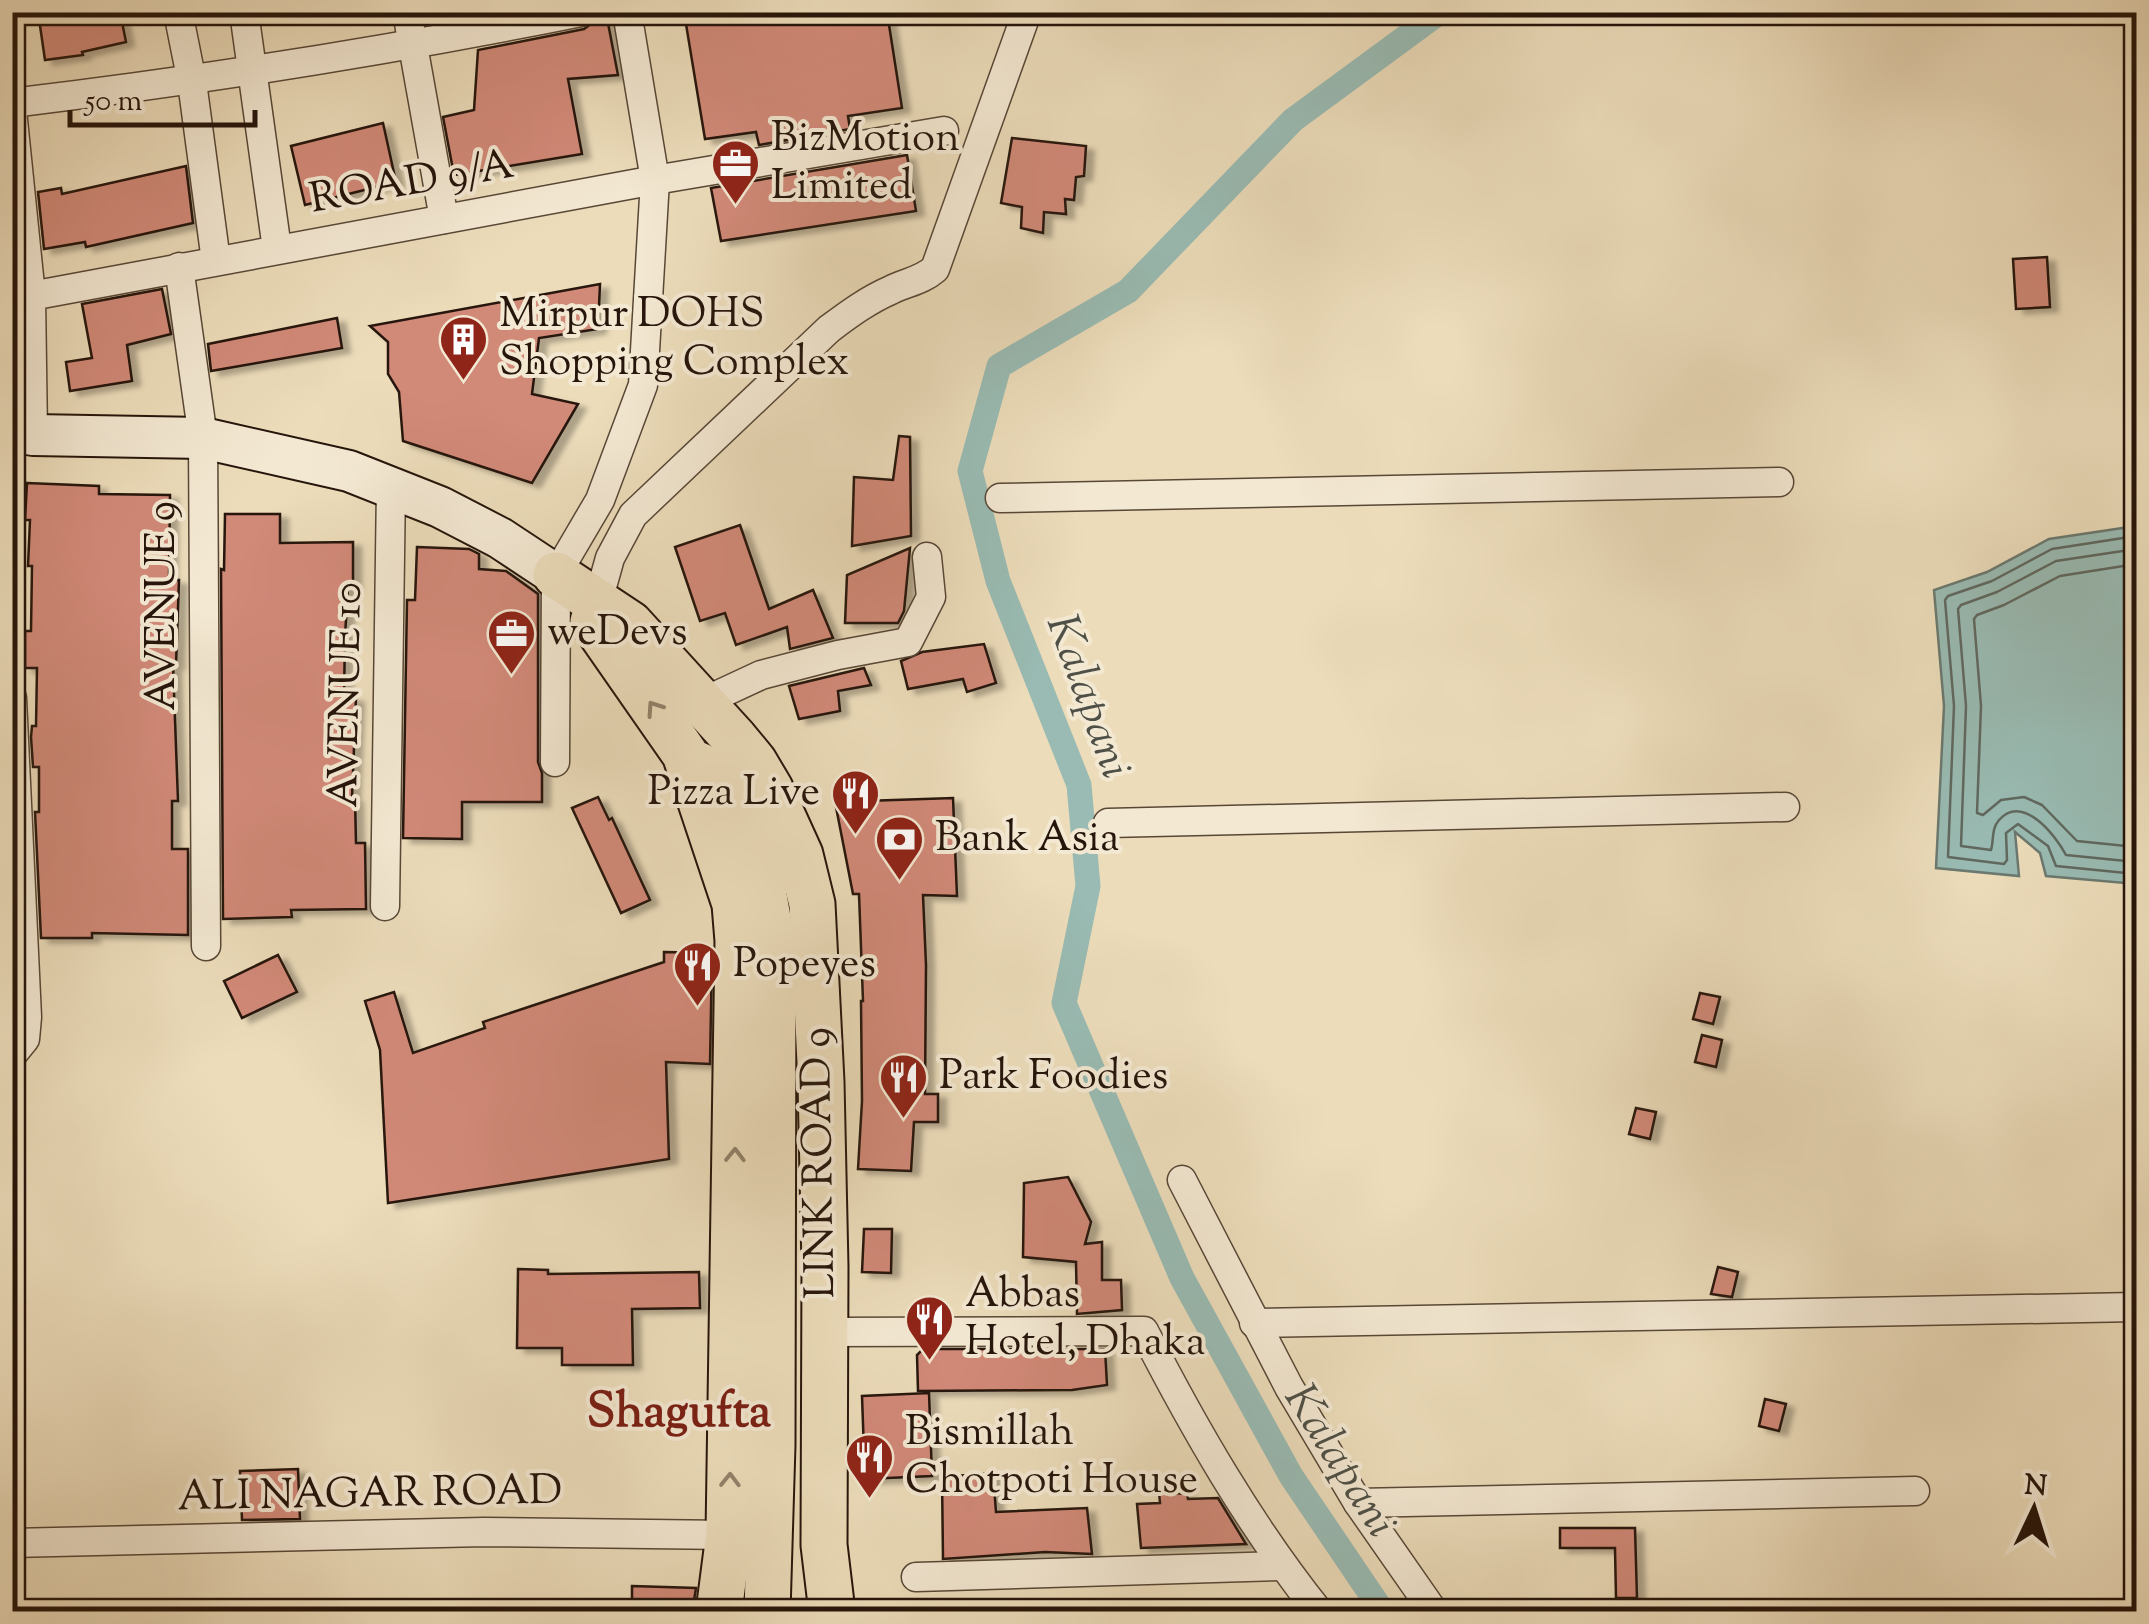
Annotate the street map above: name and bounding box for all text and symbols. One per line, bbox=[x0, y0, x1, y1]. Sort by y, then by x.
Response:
scale bar bbox=[70, 65, 255, 127]
text: 50 m bbox=[83, 81, 143, 124]
place label: BizMotion Limited bbox=[771, 110, 960, 218]
street label: ROAD 9/A bbox=[305, 137, 519, 231]
office icon: BizMotion Limited bbox=[710, 138, 762, 206]
place label: Mirpur DOHS Shopping Complex bbox=[499, 286, 849, 394]
building icon: Mirpur DOHS Shopping Complex bbox=[438, 314, 490, 382]
street label: AVENUE 9 bbox=[134, 501, 194, 711]
street label: AVENUE 10 bbox=[316, 582, 380, 808]
place label: weDevs bbox=[547, 604, 687, 664]
water label: Kalapani bbox=[1026, 606, 1146, 788]
office icon: weDevs bbox=[486, 608, 538, 676]
one-way arrow bbox=[648, 700, 667, 718]
place label: Pizza Live bbox=[648, 764, 820, 824]
restaurant icon: Pizza Live bbox=[829, 768, 881, 836]
place label: Bank Asia bbox=[935, 810, 1119, 870]
bank icon: Bank Asia bbox=[874, 814, 926, 882]
place label: Popeyes bbox=[733, 936, 876, 996]
restaurant icon: Popeyes bbox=[672, 940, 724, 1008]
street label: LINK ROAD 9 bbox=[789, 1027, 853, 1299]
place label: Park Foodies bbox=[939, 1048, 1168, 1108]
restaurant icon: Park Foodies bbox=[878, 1052, 930, 1120]
one-way arrow bbox=[724, 1146, 746, 1162]
place label: Abbas Hotel, Dhaka bbox=[965, 1266, 1205, 1374]
restaurant icon: Abbas Hotel, Dhaka bbox=[904, 1294, 956, 1362]
water label: Kalapani bbox=[1265, 1373, 1411, 1551]
district label: Shagufta bbox=[587, 1380, 771, 1449]
place label: Bismillah Chotpoti House bbox=[905, 1404, 1198, 1512]
restaurant icon: Bismillah Chotpoti House bbox=[844, 1432, 896, 1500]
north arrow bbox=[1984, 1459, 2084, 1559]
street label: ALI NAGAR ROAD bbox=[177, 1463, 563, 1529]
text: N bbox=[2023, 1466, 2048, 1508]
one-way arrow bbox=[719, 1471, 741, 1486]

